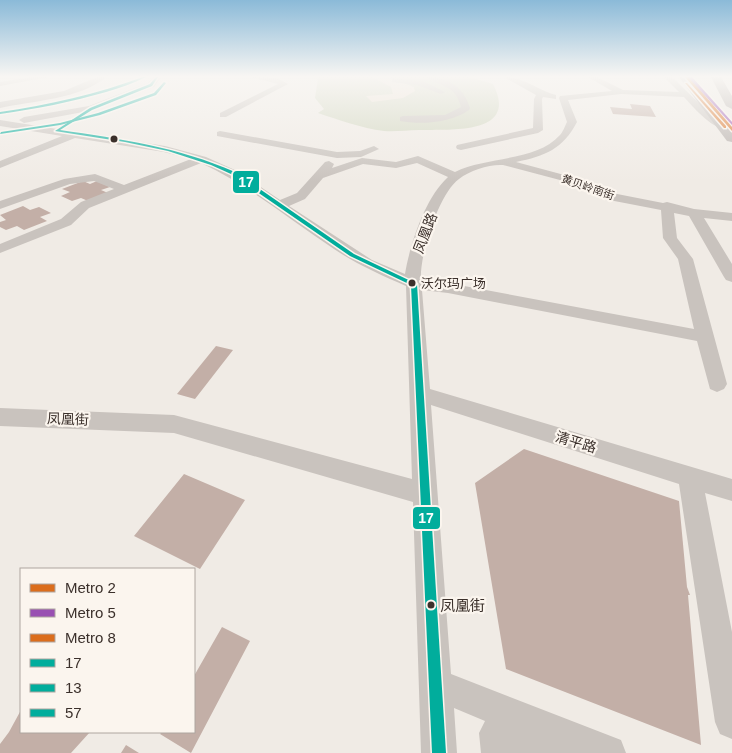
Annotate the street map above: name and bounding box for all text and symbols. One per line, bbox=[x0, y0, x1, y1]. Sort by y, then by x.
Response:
unlabelled marker bbox=[109, 134, 119, 144]
line badge: 17 bbox=[232, 170, 260, 194]
street label: 黄贝岭南街 bbox=[560, 172, 616, 202]
text: 17 bbox=[238, 174, 254, 190]
street label: 凤凰路 bbox=[410, 211, 440, 255]
place label: 沃尔玛广场 bbox=[421, 276, 486, 291]
marker: 沃尔玛广场 bbox=[407, 278, 417, 288]
street label: 凤凰街 bbox=[47, 410, 89, 428]
street label: 清平路 bbox=[554, 428, 598, 456]
line badge: 17 bbox=[412, 506, 441, 530]
text: 17 bbox=[418, 510, 434, 526]
legend bbox=[20, 568, 195, 733]
text: Metro 2 bbox=[65, 579, 116, 596]
place label: 凤凰街 bbox=[440, 597, 485, 614]
marker: 凤凰街 bbox=[426, 600, 436, 610]
text: Metro 5 bbox=[65, 604, 116, 621]
text: Metro 8 bbox=[65, 629, 116, 646]
text: 17 bbox=[65, 654, 82, 671]
text: 13 bbox=[65, 679, 82, 696]
text: 57 bbox=[65, 704, 82, 721]

